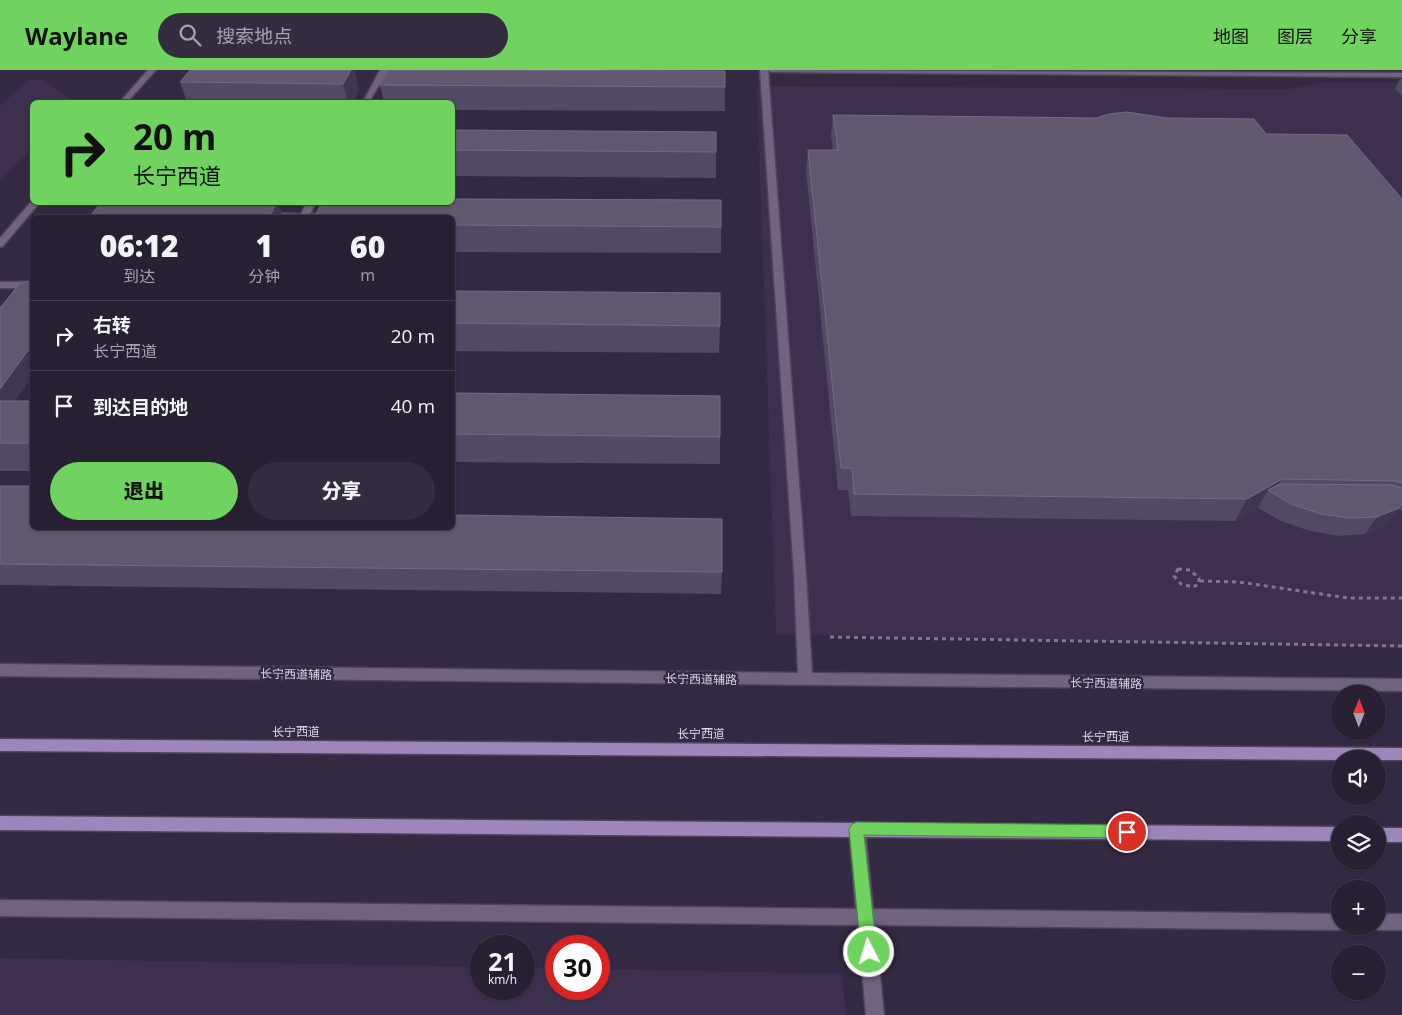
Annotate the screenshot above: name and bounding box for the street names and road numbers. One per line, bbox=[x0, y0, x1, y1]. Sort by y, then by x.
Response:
street label: 长宁西道辅路 bbox=[260, 665, 332, 683]
street label: 长宁西道辅路 bbox=[665, 670, 737, 688]
street label: 长宁西道辅路 bbox=[1070, 674, 1142, 692]
street label: 长宁西道 bbox=[272, 723, 320, 740]
street label: 长宁西道 bbox=[677, 725, 725, 742]
street label: 长宁西道 bbox=[1082, 728, 1130, 745]

